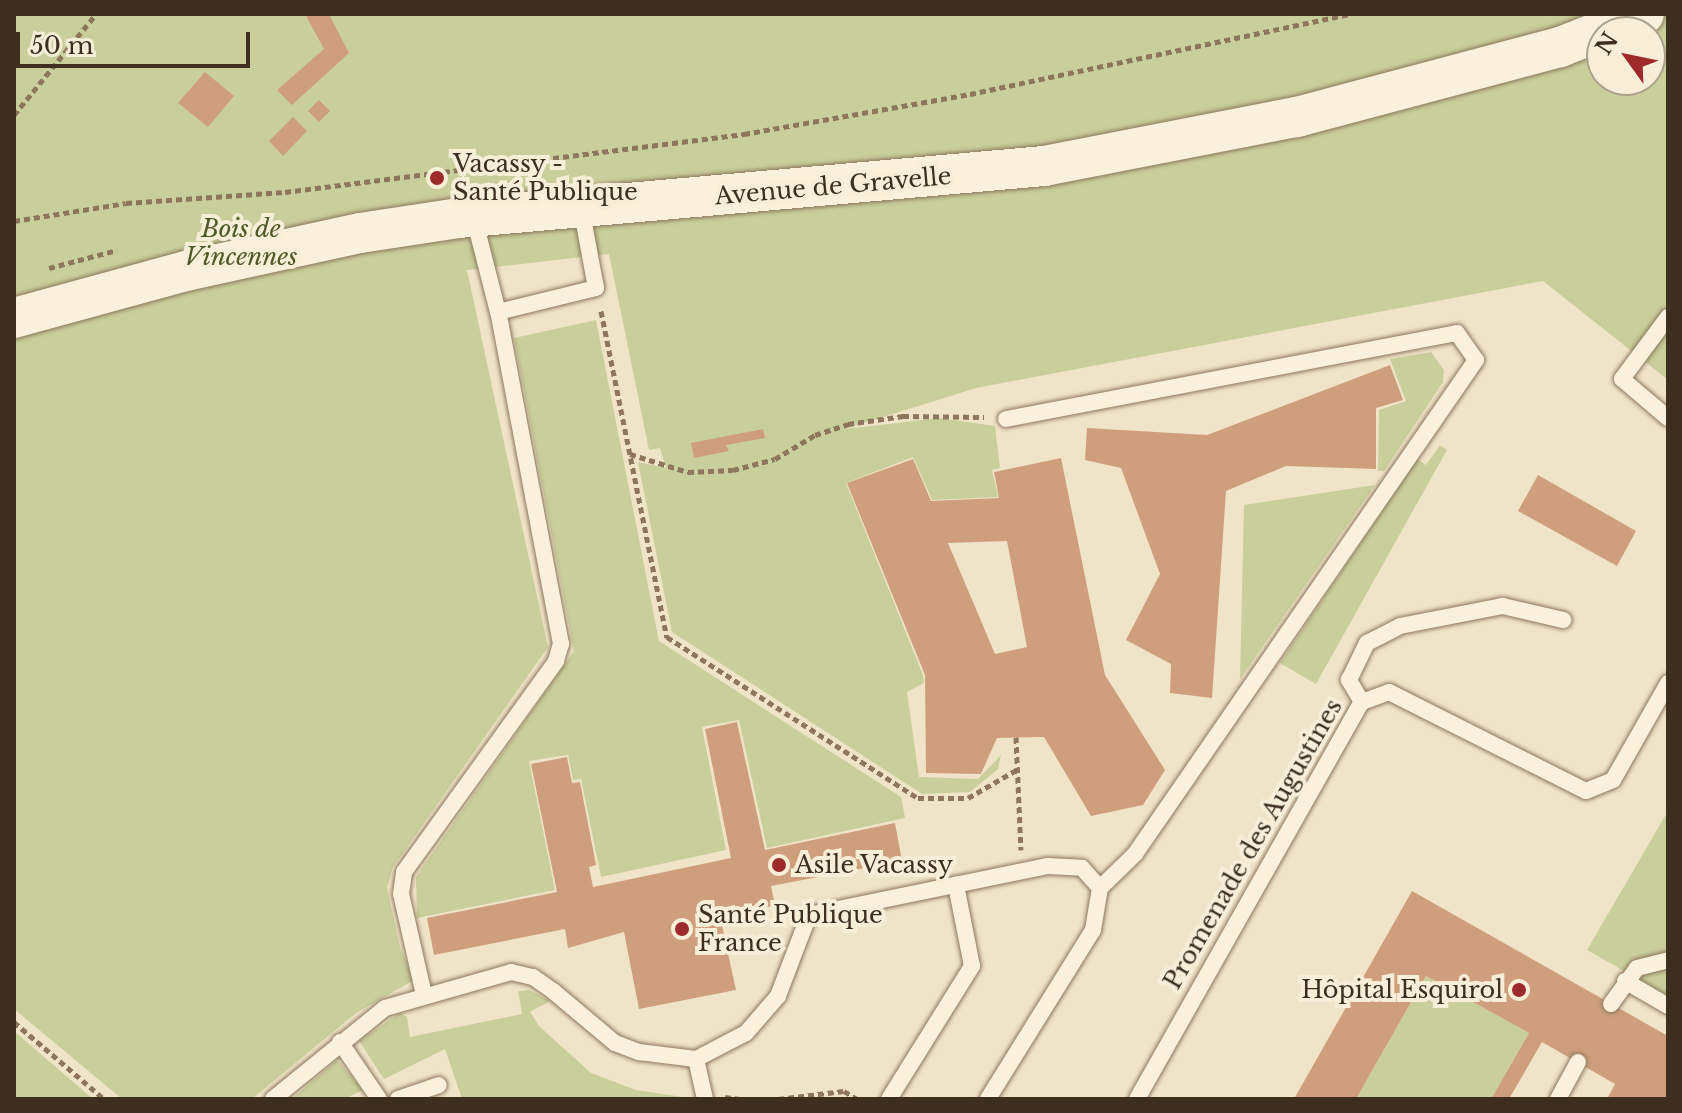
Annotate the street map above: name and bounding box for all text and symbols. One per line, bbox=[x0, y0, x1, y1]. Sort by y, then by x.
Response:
scale bar bbox=[20, 16, 254, 66]
north arrow bbox=[1586, 16, 1666, 96]
text: N bbox=[1590, 28, 1624, 60]
text: 50 m bbox=[30, 31, 93, 60]
place label: Vacassy - Santé Publique bbox=[453, 150, 638, 206]
street label: Avenue de Gravelle bbox=[713, 161, 953, 211]
marker: Vacassy - Santé Publique bbox=[428, 169, 446, 187]
park label: Bois de Vincennes bbox=[185, 215, 297, 271]
street label: Promenade des Augustines bbox=[1158, 693, 1348, 995]
place label: Asile Vacassy bbox=[795, 851, 954, 879]
marker: Asile Vacassy bbox=[770, 856, 788, 874]
place label: Santé Publique France bbox=[698, 901, 883, 957]
marker: Santé Publique France bbox=[673, 920, 691, 938]
place label: Hôpital Esquirol bbox=[1301, 976, 1503, 1004]
marker: Hôpital Esquirol bbox=[1510, 981, 1528, 999]

